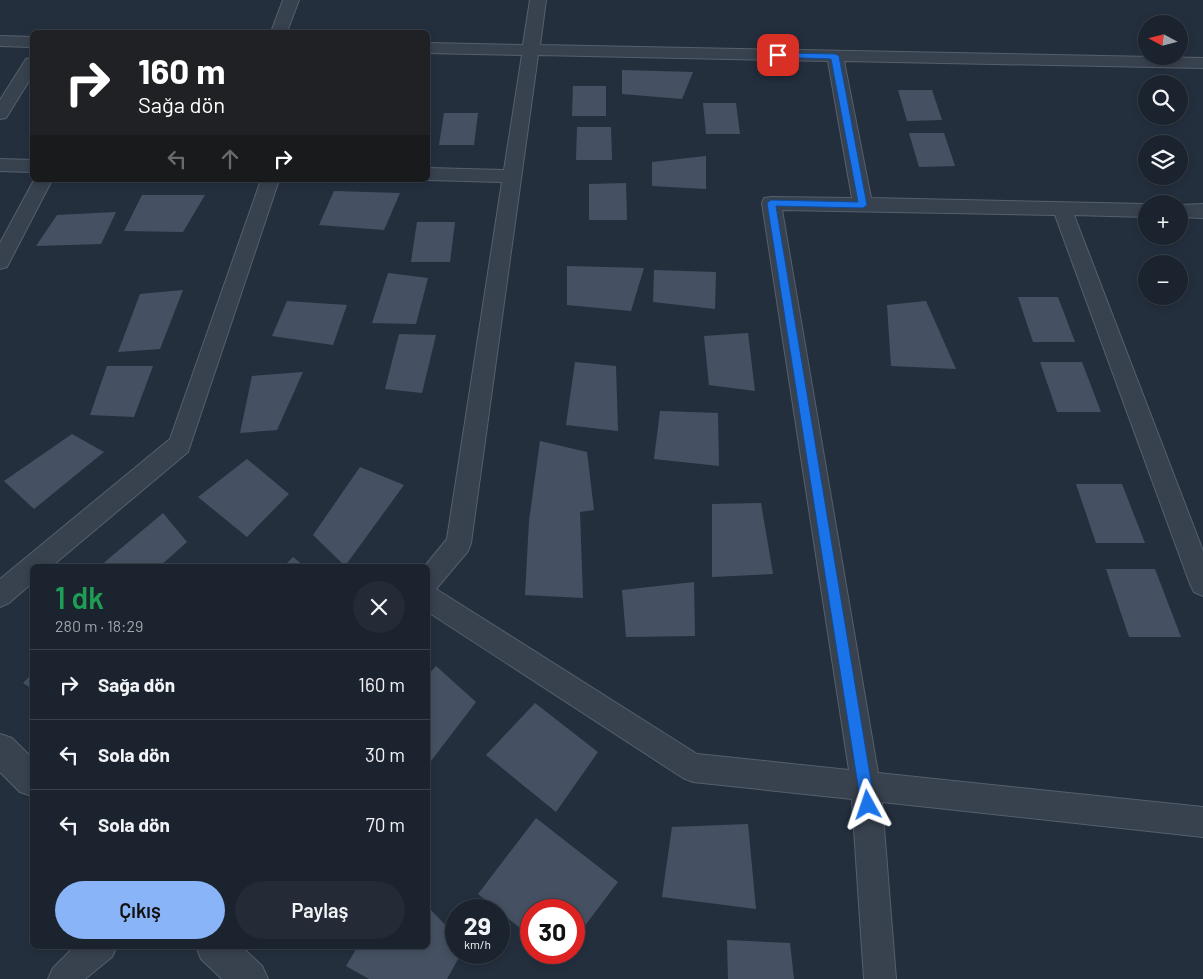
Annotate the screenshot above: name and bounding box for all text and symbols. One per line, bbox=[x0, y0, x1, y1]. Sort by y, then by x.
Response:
north arrow bbox=[1138, 15, 1188, 65]
map controls bbox=[1138, 15, 1188, 305]
pin bbox=[757, 34, 799, 76]
icon: arrive bbox=[764, 41, 792, 69]
text: 160 m bbox=[138, 49, 225, 91]
icon: right bbox=[55, 50, 120, 115]
button: search bbox=[1138, 75, 1188, 125]
text: Sağa dön bbox=[138, 91, 225, 117]
button: layers bbox=[1138, 135, 1188, 185]
icon: left bbox=[163, 145, 191, 173]
icon: ahead bbox=[216, 145, 244, 173]
icon: right bbox=[269, 145, 297, 173]
button: + bbox=[1138, 195, 1188, 245]
button: − bbox=[1138, 255, 1188, 305]
text: 1 dk bbox=[55, 579, 104, 615]
button: close bbox=[353, 581, 405, 633]
text: 280 m · 18:29 bbox=[55, 616, 143, 635]
icon: right bbox=[55, 671, 83, 699]
text: Sağa dön bbox=[98, 673, 175, 696]
text: 160 m bbox=[358, 673, 405, 696]
icon: left bbox=[55, 741, 83, 769]
text: Sola dön bbox=[98, 743, 170, 766]
text: 30 m bbox=[365, 743, 405, 766]
position arrow bbox=[841, 778, 893, 830]
icon: left bbox=[55, 811, 83, 839]
text: Sola dön bbox=[98, 813, 170, 836]
text: 70 m bbox=[366, 813, 405, 836]
button: Çıkış bbox=[55, 881, 225, 939]
button: Paylaş bbox=[235, 881, 405, 939]
speed limit sign: 30 bbox=[520, 899, 585, 964]
text: 29 bbox=[464, 910, 491, 940]
text: km/h bbox=[464, 937, 491, 951]

